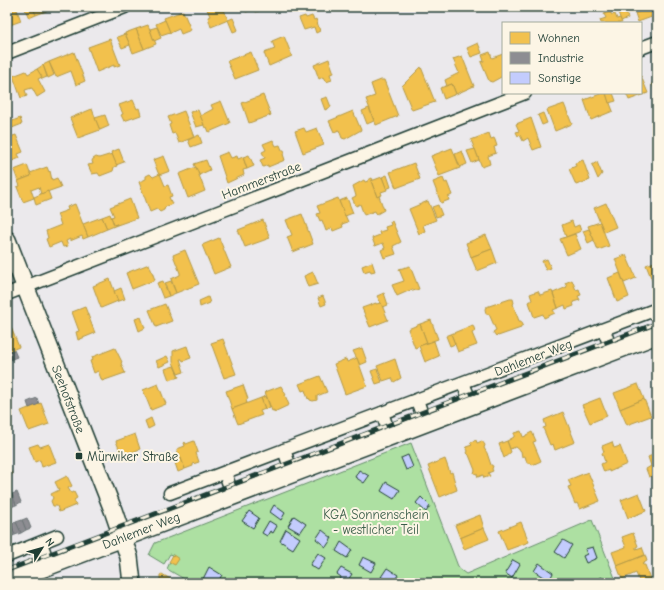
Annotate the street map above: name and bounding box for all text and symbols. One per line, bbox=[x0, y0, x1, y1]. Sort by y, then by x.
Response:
legend bbox=[502, 22, 642, 94]
text: Wohnen bbox=[538, 31, 580, 45]
text: Industrie bbox=[538, 51, 584, 65]
text: Sonstige bbox=[538, 71, 581, 85]
street label: Hammerstraße bbox=[220, 158, 303, 202]
street label: Dahlemer Weg bbox=[492, 336, 574, 379]
street label: Seehofstraße bbox=[49, 363, 89, 436]
place label: Mürwiker Straße bbox=[87, 449, 179, 464]
marker: Mürwiker Straße bbox=[74, 451, 84, 461]
park label: KGA Sonnenschein - westlicher Teil bbox=[323, 507, 429, 537]
street label: Dahlemer Weg bbox=[100, 509, 182, 552]
north arrow bbox=[22, 528, 62, 568]
text: N bbox=[42, 536, 57, 549]

